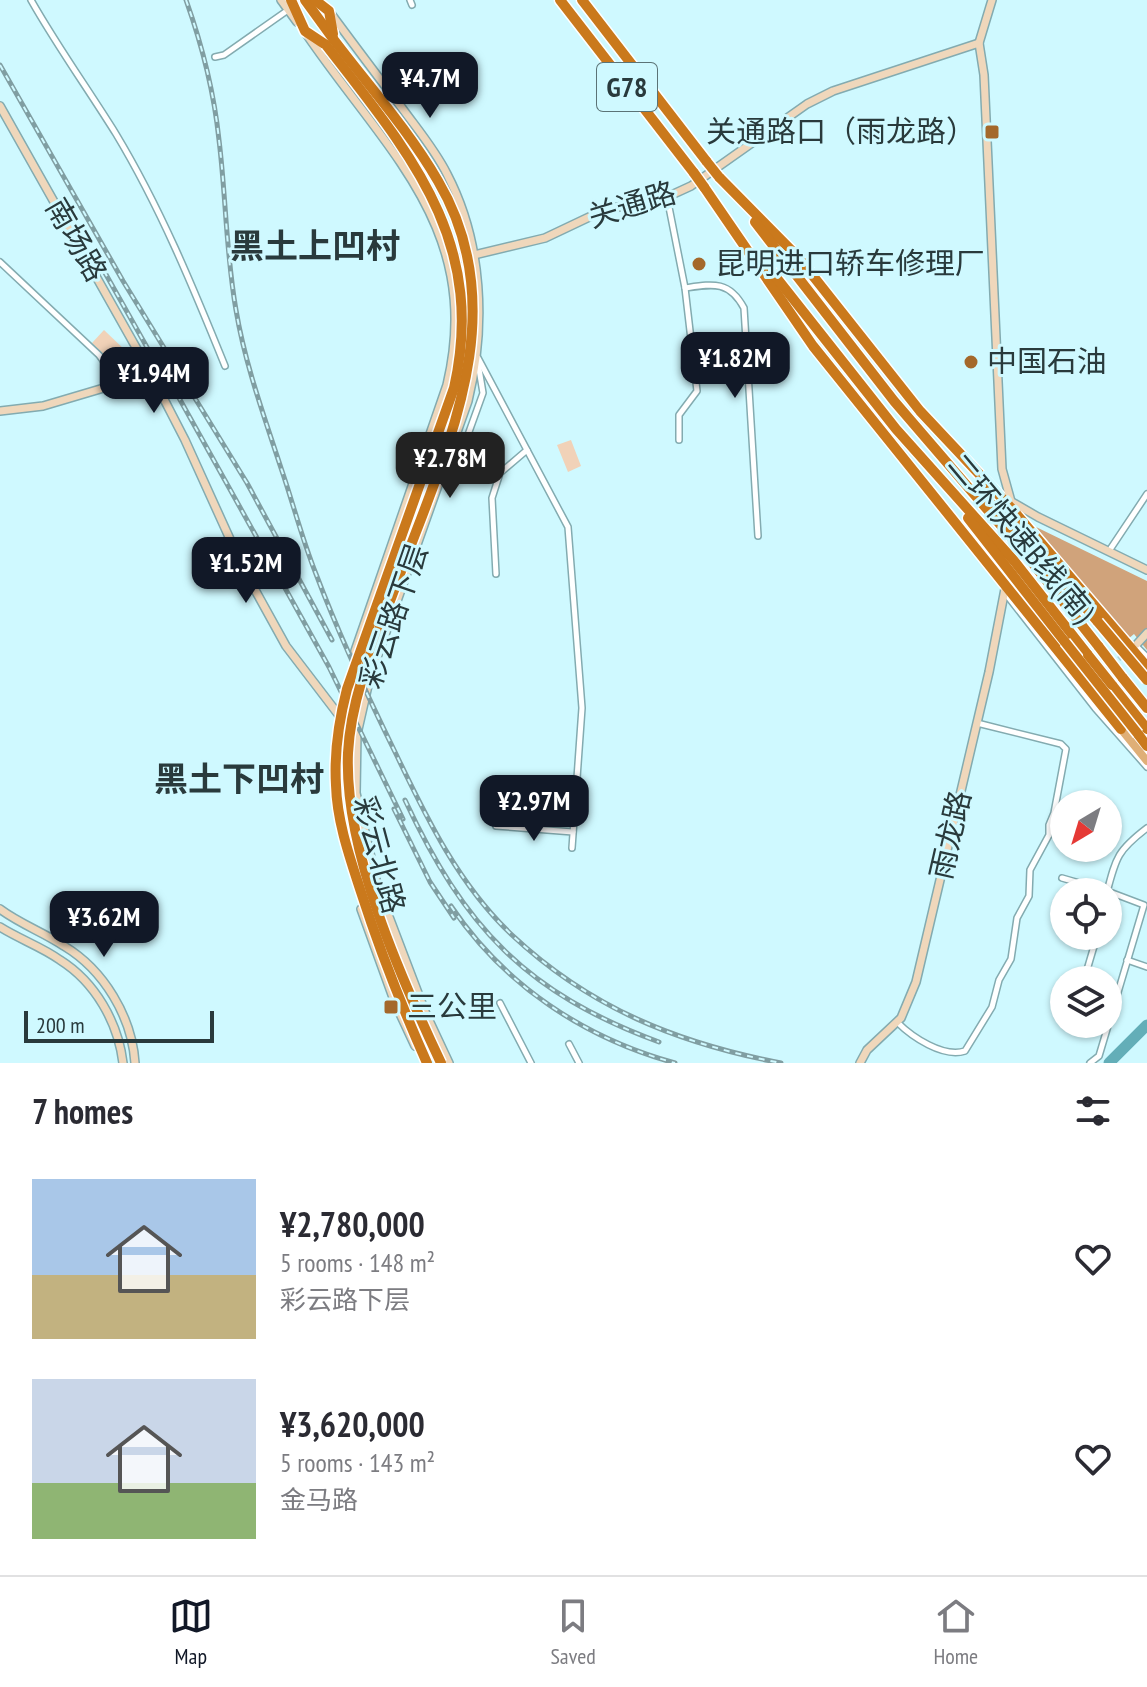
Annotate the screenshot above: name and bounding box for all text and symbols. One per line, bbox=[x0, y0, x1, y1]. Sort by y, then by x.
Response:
pin: ¥4.7M bbox=[374, 52, 486, 120]
text: ¥4.7M bbox=[400, 61, 460, 94]
road number: G78 bbox=[597, 63, 657, 111]
place label: 关通路口（雨龙路） bbox=[706, 111, 976, 150]
marker: 关通路口（雨龙路） bbox=[983, 123, 1001, 141]
street label: 关通路 bbox=[583, 172, 680, 235]
street label: 南场路 bbox=[38, 191, 117, 288]
district label: 黑土上凹村 bbox=[230, 223, 400, 267]
place label: 昆明进口轿车修理厂 bbox=[715, 243, 985, 282]
marker: 昆明进口轿车修理厂 bbox=[690, 255, 708, 273]
pin: ¥1.82M bbox=[670, 332, 800, 400]
text: ¥1.82M bbox=[699, 341, 771, 374]
place label: 中国石油 bbox=[987, 341, 1107, 380]
pin: ¥1.94M bbox=[89, 347, 219, 415]
marker: 中国石油 bbox=[962, 353, 980, 371]
text: ¥1.94M bbox=[118, 356, 190, 389]
pin: ¥2.78M bbox=[385, 432, 515, 500]
text: ¥2.78M bbox=[414, 441, 486, 474]
street label: 二环快速B线(南) bbox=[940, 445, 1104, 629]
pin: ¥1.52M bbox=[181, 537, 311, 605]
street label: 彩云路下层 bbox=[350, 538, 435, 693]
text: ¥1.52M bbox=[210, 546, 282, 579]
district label: 黑土下凹村 bbox=[154, 756, 324, 800]
pin: ¥2.97M bbox=[469, 775, 599, 843]
text: ¥2.97M bbox=[498, 784, 570, 817]
street label: 雨龙路 bbox=[920, 786, 979, 883]
north arrow bbox=[1050, 790, 1122, 862]
map controls bbox=[1050, 790, 1122, 1038]
street label: 彩云北路 bbox=[346, 792, 415, 918]
button: locate bbox=[1050, 878, 1122, 950]
pin: ¥3.62M bbox=[39, 891, 169, 959]
text: ¥3.62M bbox=[68, 900, 140, 933]
button: layers bbox=[1050, 966, 1122, 1038]
place label: 三公里 bbox=[407, 986, 497, 1025]
marker: 三公里 bbox=[382, 998, 400, 1016]
scale bar bbox=[24, 1007, 214, 1043]
text: 200 m bbox=[36, 1011, 85, 1039]
text: 7 homes bbox=[32, 1089, 133, 1133]
icon: filters bbox=[1071, 1089, 1115, 1133]
text: ¥2,780,000 bbox=[280, 1202, 425, 1246]
icon: home bbox=[96, 1211, 192, 1307]
icon: heart bbox=[1071, 1237, 1115, 1281]
text: 5 rooms · 148 m² bbox=[280, 1246, 435, 1279]
text: 彩云路下层 bbox=[280, 1283, 410, 1316]
text: ¥3,620,000 bbox=[280, 1402, 425, 1446]
icon: home bbox=[96, 1411, 192, 1507]
icon: heart bbox=[1071, 1437, 1115, 1481]
text: 5 rooms · 143 m² bbox=[280, 1446, 435, 1479]
text: 金马路 bbox=[280, 1483, 358, 1516]
tab: Map bbox=[169, 1594, 213, 1670]
tab: Saved bbox=[550, 1594, 596, 1670]
tab: Home bbox=[933, 1594, 978, 1670]

